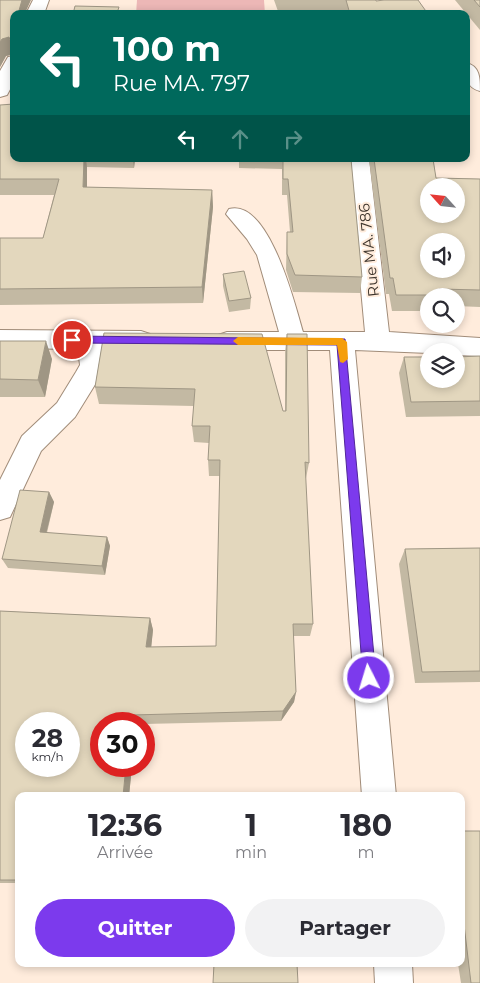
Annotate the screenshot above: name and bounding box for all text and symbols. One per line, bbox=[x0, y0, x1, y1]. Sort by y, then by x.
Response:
text: 100 m bbox=[113, 27, 221, 70]
icon: left bbox=[30, 30, 95, 95]
text: Rue MA. 797 bbox=[113, 70, 250, 97]
icon: left bbox=[173, 125, 201, 153]
icon: ahead bbox=[226, 125, 254, 153]
icon: right bbox=[279, 125, 307, 153]
north arrow bbox=[420, 178, 465, 222]
map controls bbox=[420, 178, 465, 388]
street label: Rue MA. 786 bbox=[354, 202, 383, 298]
button: sound bbox=[420, 233, 465, 278]
button: search bbox=[420, 288, 465, 333]
pin bbox=[51, 319, 93, 361]
icon: arrive bbox=[58, 326, 86, 354]
button: layers bbox=[420, 343, 465, 388]
position arrow bbox=[342, 651, 394, 703]
speed limit sign: 30 bbox=[90, 712, 155, 777]
text: 28 bbox=[32, 723, 63, 753]
text: km/h bbox=[31, 749, 64, 764]
text: 12:36 bbox=[88, 807, 162, 844]
text: 1 bbox=[245, 807, 257, 844]
text: 180 bbox=[340, 807, 392, 844]
text: Arrivée bbox=[97, 843, 153, 862]
text: min bbox=[235, 843, 267, 862]
text: m bbox=[358, 843, 375, 862]
button: Quitter bbox=[35, 899, 235, 957]
button: Partager bbox=[245, 899, 445, 957]

